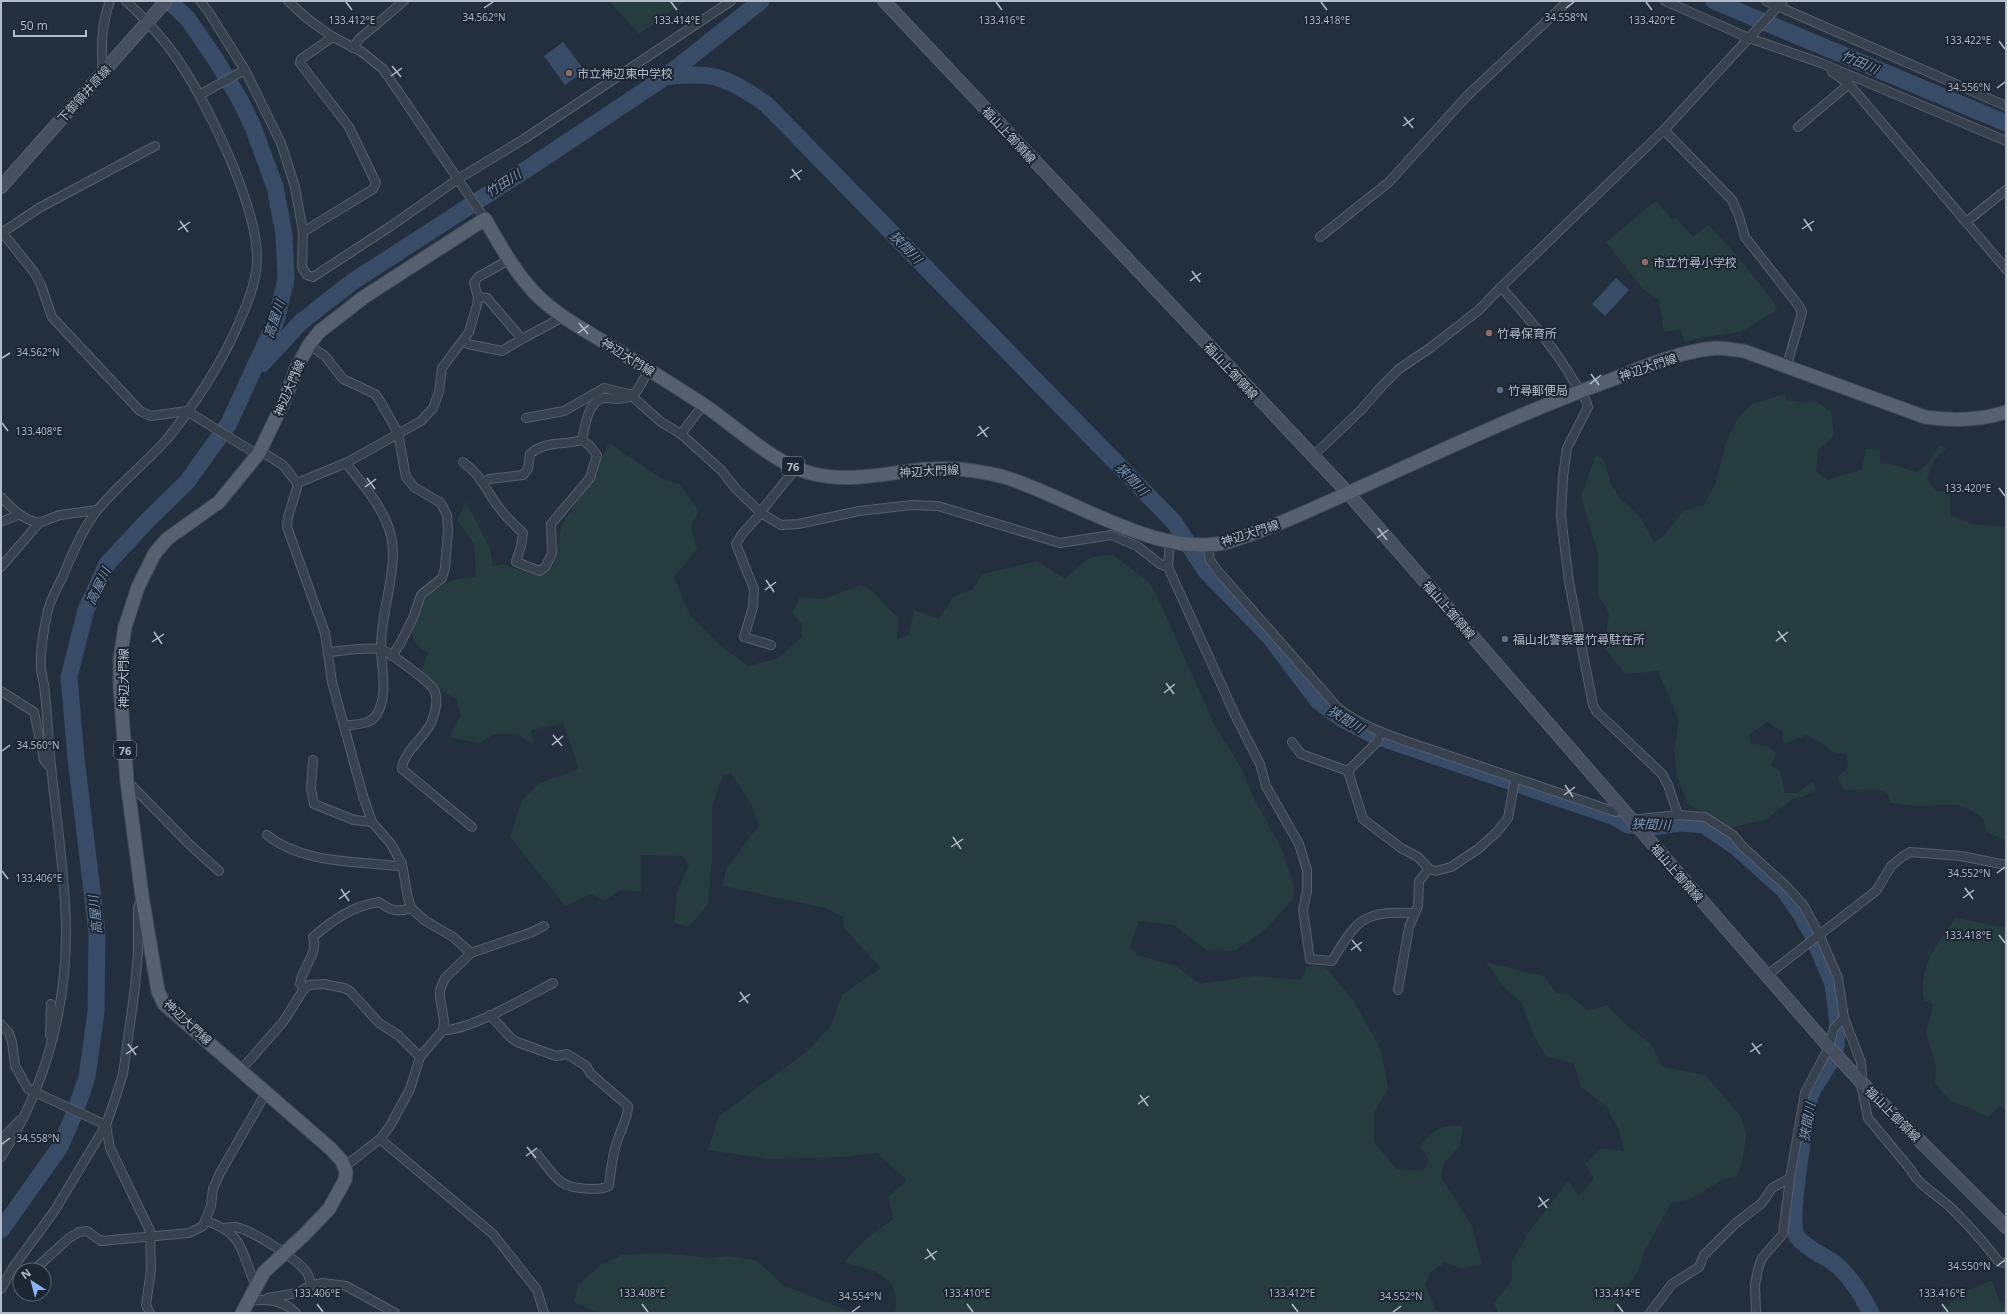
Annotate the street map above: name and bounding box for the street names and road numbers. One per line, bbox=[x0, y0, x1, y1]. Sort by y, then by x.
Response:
street label: 下御領井原線 bbox=[54, 62, 114, 126]
street label: 福山上御領線 bbox=[978, 103, 1040, 167]
street label: 神辺大門線 bbox=[598, 334, 658, 380]
street label: 福山上御領線 bbox=[1200, 339, 1262, 403]
street label: 神辺大門線 bbox=[1617, 349, 1679, 385]
street label: 神辺大門線 bbox=[269, 357, 309, 419]
road number: 76 bbox=[782, 457, 804, 475]
street label: 神辺大門線 bbox=[899, 461, 959, 481]
street label: 神辺大門線 bbox=[1219, 516, 1281, 550]
street label: 福山上御領線 bbox=[1419, 577, 1479, 643]
street label: 神辺大門線 bbox=[115, 648, 132, 708]
road number: 76 bbox=[114, 741, 136, 759]
street label: 福山上御領線 bbox=[1647, 840, 1707, 906]
street label: 神辺大門線 bbox=[160, 995, 216, 1049]
street label: 福山上御領線 bbox=[1862, 1083, 1924, 1145]

